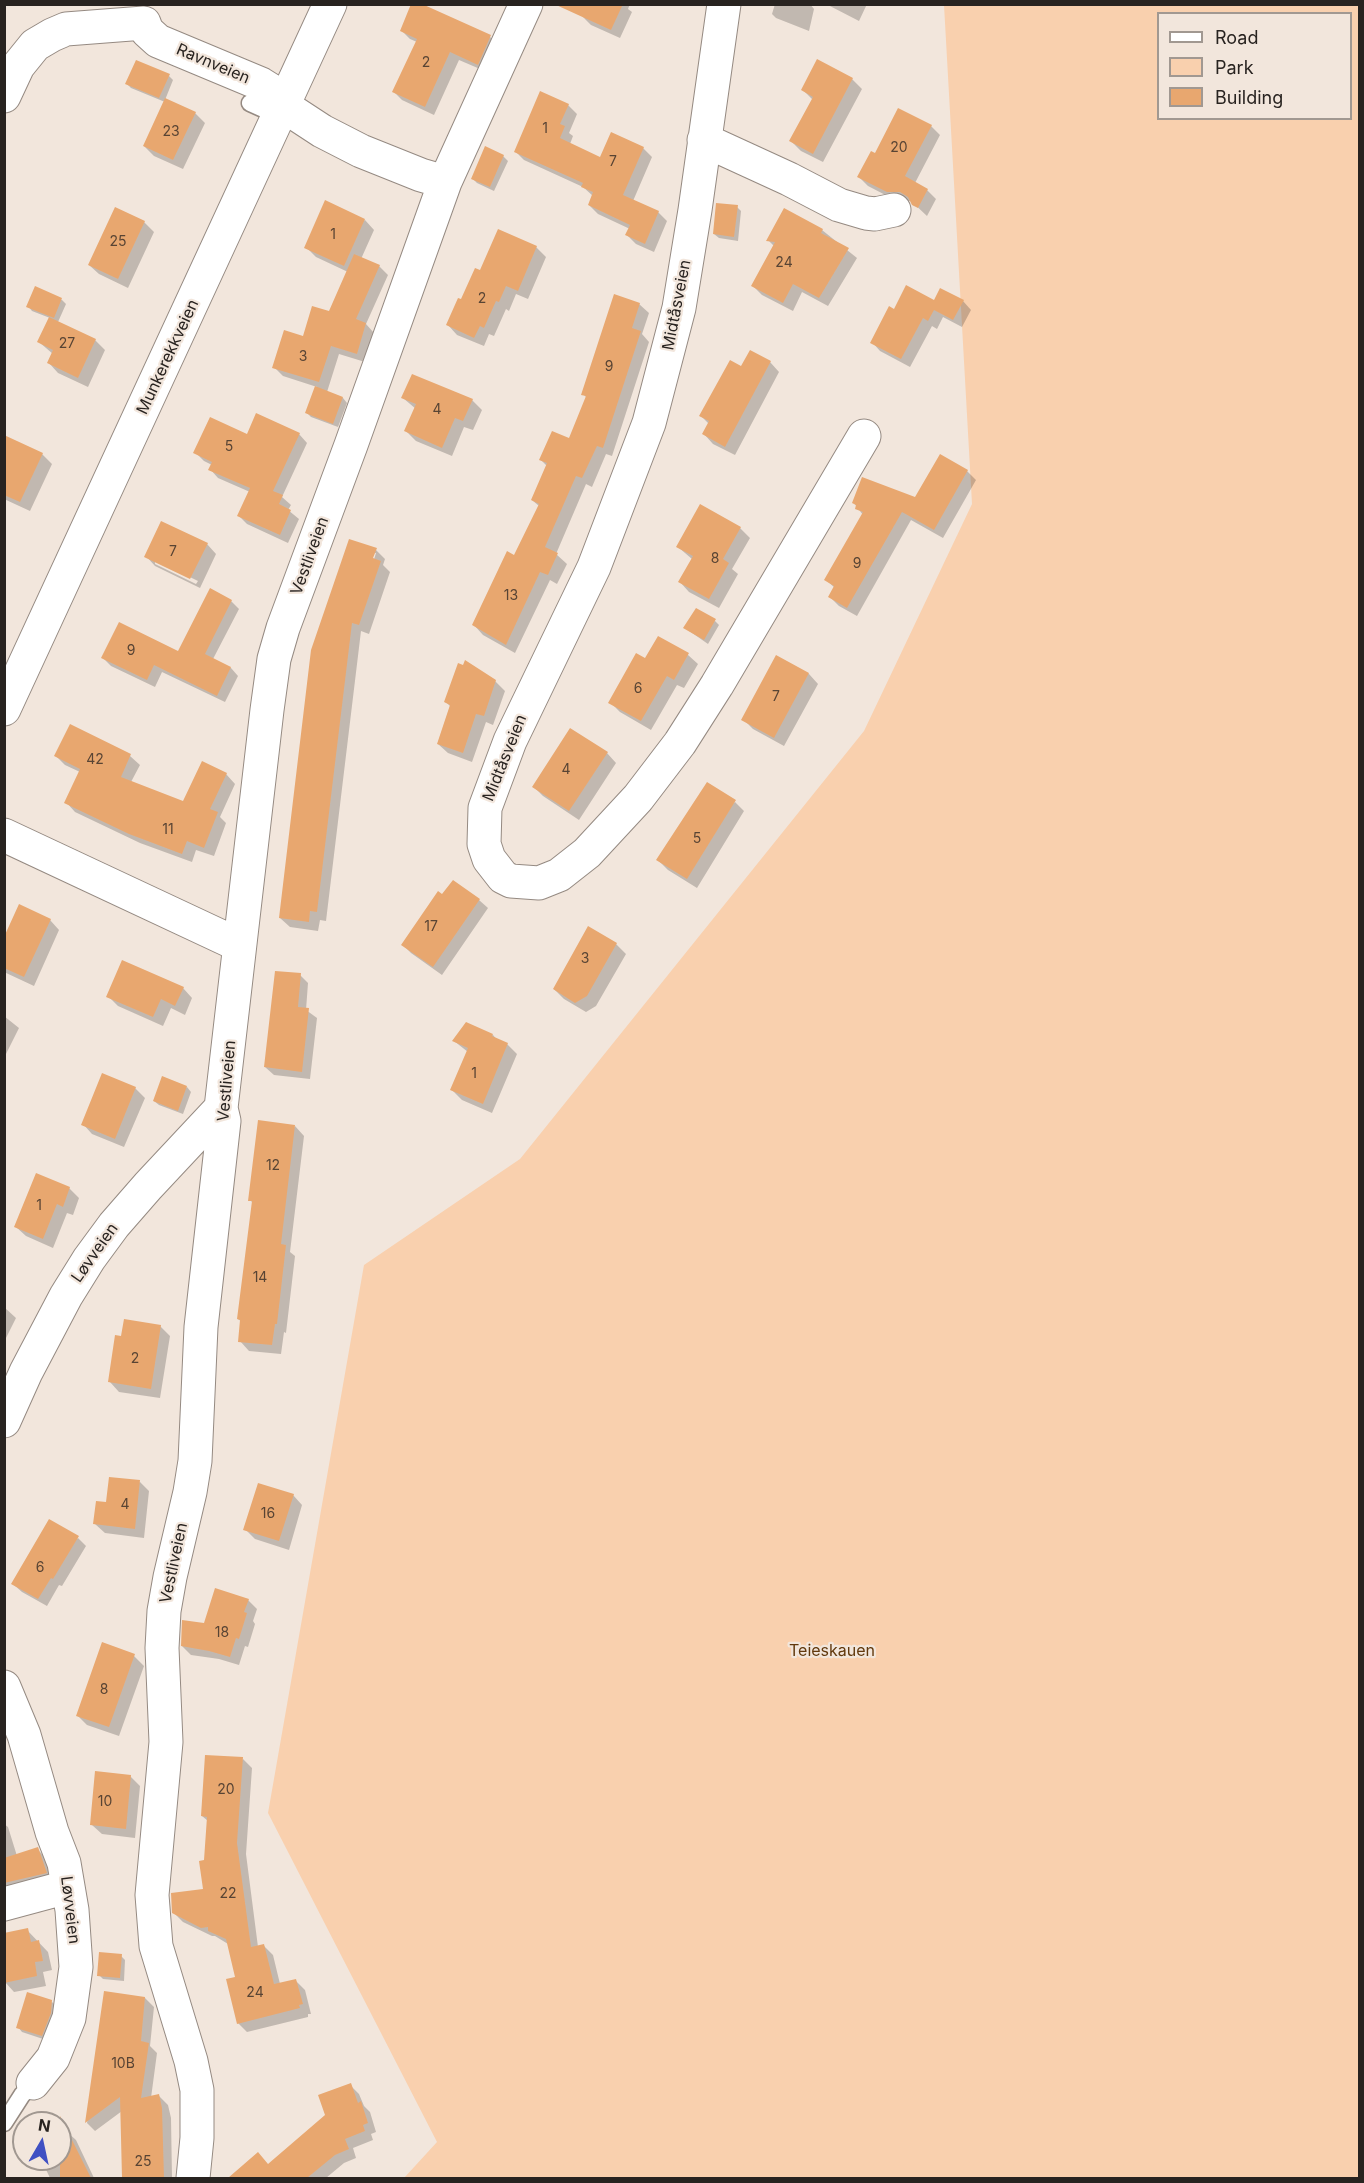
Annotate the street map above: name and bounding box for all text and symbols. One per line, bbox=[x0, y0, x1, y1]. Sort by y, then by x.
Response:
legend bbox=[1157, 12, 1352, 120]
text: Road bbox=[1215, 27, 1258, 48]
street label: Ravnveien bbox=[173, 40, 253, 88]
house number: 2 bbox=[422, 55, 430, 71]
text: Park bbox=[1215, 57, 1254, 78]
text: Building bbox=[1215, 87, 1283, 108]
house number: 1 bbox=[542, 121, 548, 137]
house number: 23 bbox=[162, 124, 180, 140]
house number: 20 bbox=[890, 140, 908, 156]
house number: 7 bbox=[609, 154, 617, 170]
house number: 1 bbox=[330, 227, 336, 243]
house number: 25 bbox=[109, 234, 127, 250]
house number: 24 bbox=[775, 255, 793, 271]
street label: Midtåsveien bbox=[659, 258, 695, 352]
house number: 2 bbox=[478, 291, 486, 307]
street label: Munkerekkveien bbox=[133, 297, 203, 417]
house number: 27 bbox=[59, 336, 75, 352]
house number: 3 bbox=[299, 349, 307, 365]
house number: 9 bbox=[605, 359, 613, 375]
house number: 4 bbox=[432, 402, 442, 418]
house number: 5 bbox=[225, 439, 233, 455]
street label: Vestliveien bbox=[287, 514, 333, 598]
house number: 7 bbox=[169, 544, 177, 560]
house number: 8 bbox=[711, 551, 719, 567]
house number: 9 bbox=[853, 556, 861, 572]
house number: 13 bbox=[504, 588, 518, 604]
house number: 9 bbox=[127, 643, 135, 659]
house number: 6 bbox=[634, 681, 642, 697]
house number: 7 bbox=[772, 689, 780, 705]
street label: Midtåsveien bbox=[479, 712, 531, 804]
house number: 42 bbox=[86, 752, 104, 768]
house number: 4 bbox=[561, 762, 571, 778]
house number: 11 bbox=[162, 822, 174, 838]
house number: 5 bbox=[693, 831, 701, 847]
house number: 17 bbox=[424, 919, 438, 935]
house number: 3 bbox=[581, 951, 589, 967]
street label: Vestliveien bbox=[214, 1039, 240, 1123]
house number: 1 bbox=[471, 1066, 477, 1082]
house number: 12 bbox=[266, 1158, 280, 1174]
house number: 1 bbox=[36, 1198, 42, 1214]
street label: Løvveien bbox=[68, 1220, 122, 1286]
house number: 14 bbox=[253, 1270, 267, 1286]
house number: 2 bbox=[131, 1351, 139, 1367]
house number: 4 bbox=[120, 1497, 130, 1513]
house number: 16 bbox=[261, 1506, 275, 1522]
street label: Vestliveien bbox=[156, 1521, 192, 1605]
house number: 6 bbox=[36, 1560, 44, 1576]
house number: 18 bbox=[215, 1625, 229, 1641]
park label: Teieskauen bbox=[789, 1641, 875, 1661]
house number: 8 bbox=[100, 1682, 108, 1698]
house number: 20 bbox=[217, 1782, 235, 1798]
house number: 10 bbox=[98, 1794, 112, 1810]
street label: Løvveien bbox=[56, 1875, 84, 1945]
house number: 22 bbox=[219, 1886, 237, 1902]
house number: 24 bbox=[246, 1985, 264, 2001]
house number: 10B bbox=[111, 2056, 135, 2072]
north arrow bbox=[12, 2111, 72, 2171]
text: N bbox=[37, 2114, 52, 2136]
house number: 25 bbox=[134, 2154, 152, 2170]

